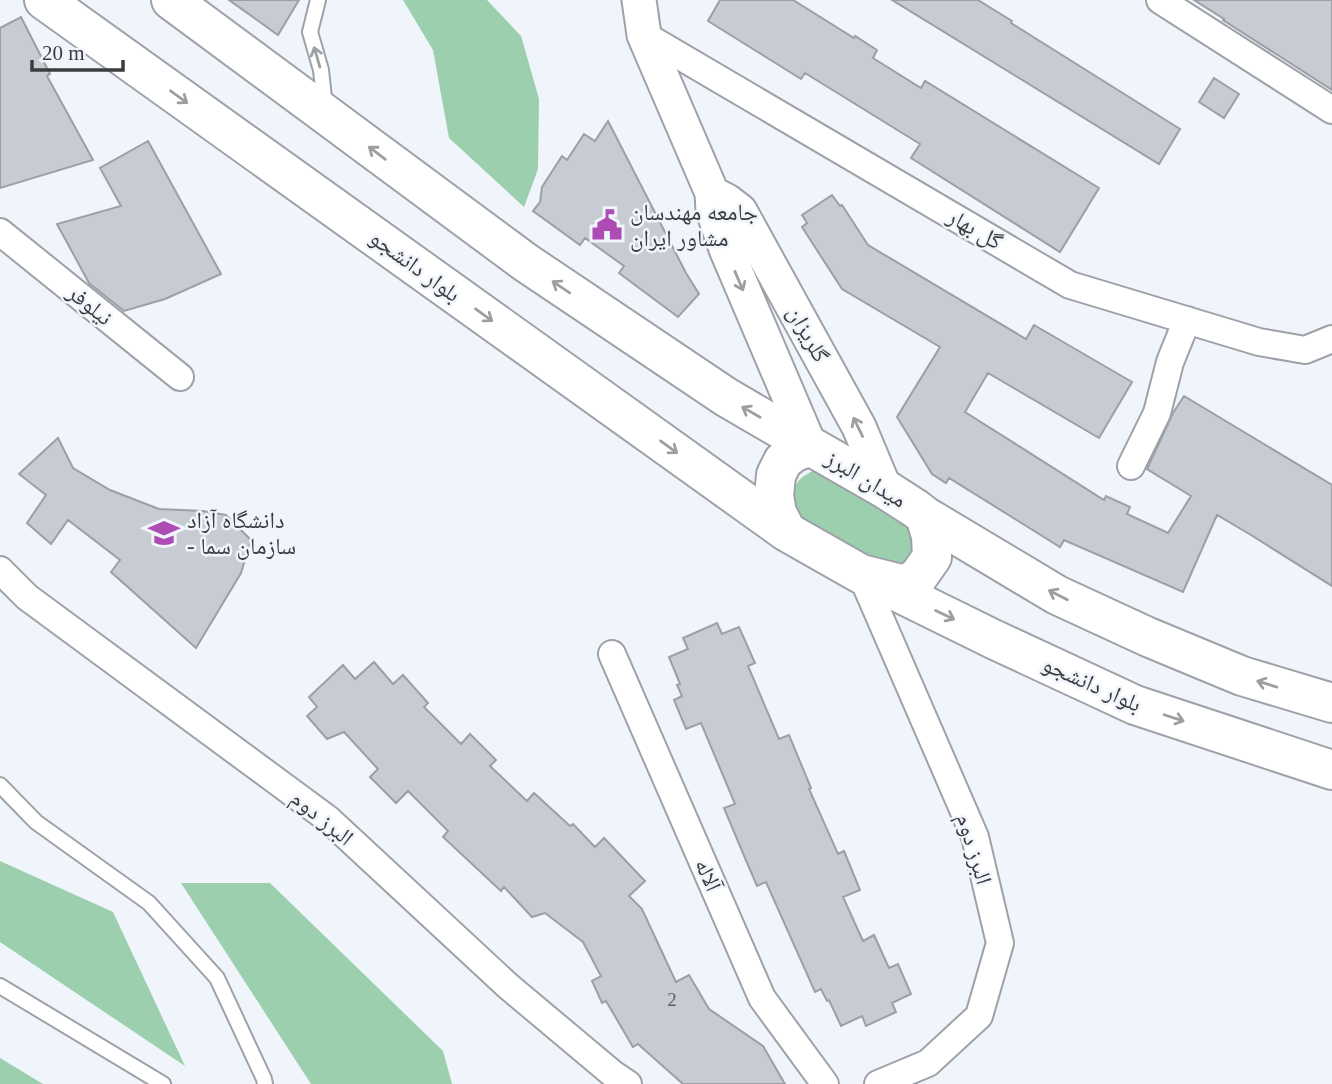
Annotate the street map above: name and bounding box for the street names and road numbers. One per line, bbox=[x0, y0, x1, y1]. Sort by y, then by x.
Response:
street label: گل بهار bbox=[942, 203, 1007, 256]
street label: بلوار دانشجو bbox=[365, 225, 465, 308]
street label: نیلوفر bbox=[62, 279, 117, 331]
street label: گلریزان bbox=[782, 301, 834, 367]
street label: میدان البرز bbox=[820, 445, 911, 514]
street label: بلوار دانشجو bbox=[1038, 651, 1145, 718]
street label: البرز دوم bbox=[284, 785, 358, 853]
street label: البرز دوم bbox=[949, 811, 997, 888]
street label: آلاله bbox=[690, 855, 727, 896]

